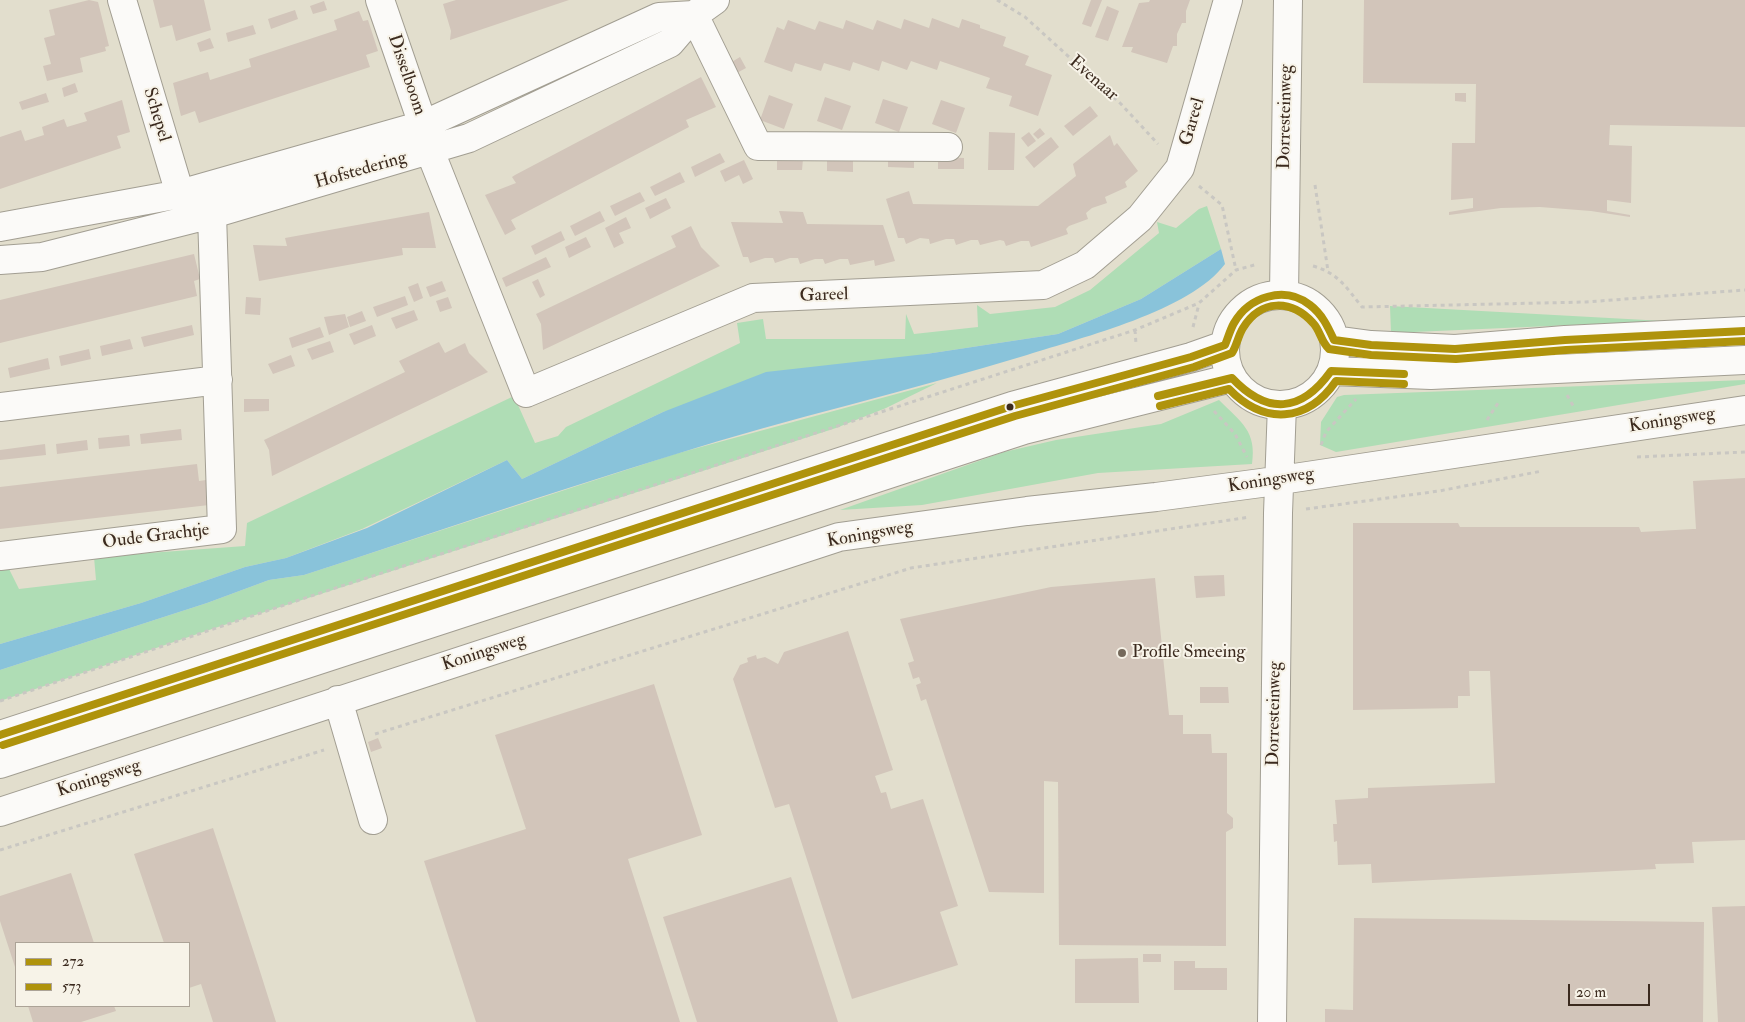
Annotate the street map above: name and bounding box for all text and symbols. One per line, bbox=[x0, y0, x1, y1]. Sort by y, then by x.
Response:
street label: Disselboom bbox=[382, 32, 430, 118]
street label: Evenaar bbox=[1064, 52, 1122, 106]
street label: Dorresteinweg bbox=[1274, 64, 1298, 170]
street label: Schepel bbox=[138, 85, 174, 145]
street label: Gareel bbox=[1176, 96, 1210, 148]
street label: Hofstedering bbox=[313, 148, 409, 194]
street label: Gareel bbox=[799, 284, 849, 308]
unlabelled marker bbox=[1005, 402, 1015, 412]
street label: Koningsweg bbox=[1628, 404, 1716, 438]
street label: Koningsweg bbox=[1227, 464, 1315, 498]
street label: Koningsweg bbox=[825, 517, 915, 553]
street label: Oude Grachtje bbox=[101, 520, 211, 554]
street label: Koningsweg bbox=[439, 629, 529, 677]
place label: Profile Smeeing bbox=[1132, 642, 1245, 664]
marker: Profile Smeeing bbox=[1116, 647, 1128, 659]
street label: Dorresteinweg bbox=[1263, 661, 1287, 767]
street label: Koningsweg bbox=[54, 755, 144, 803]
legend bbox=[15, 942, 190, 1007]
text: 272 bbox=[62, 952, 84, 971]
scale bar bbox=[1570, 974, 1652, 1006]
text: 573 bbox=[62, 977, 81, 996]
text: 20 m bbox=[1576, 983, 1606, 1002]

